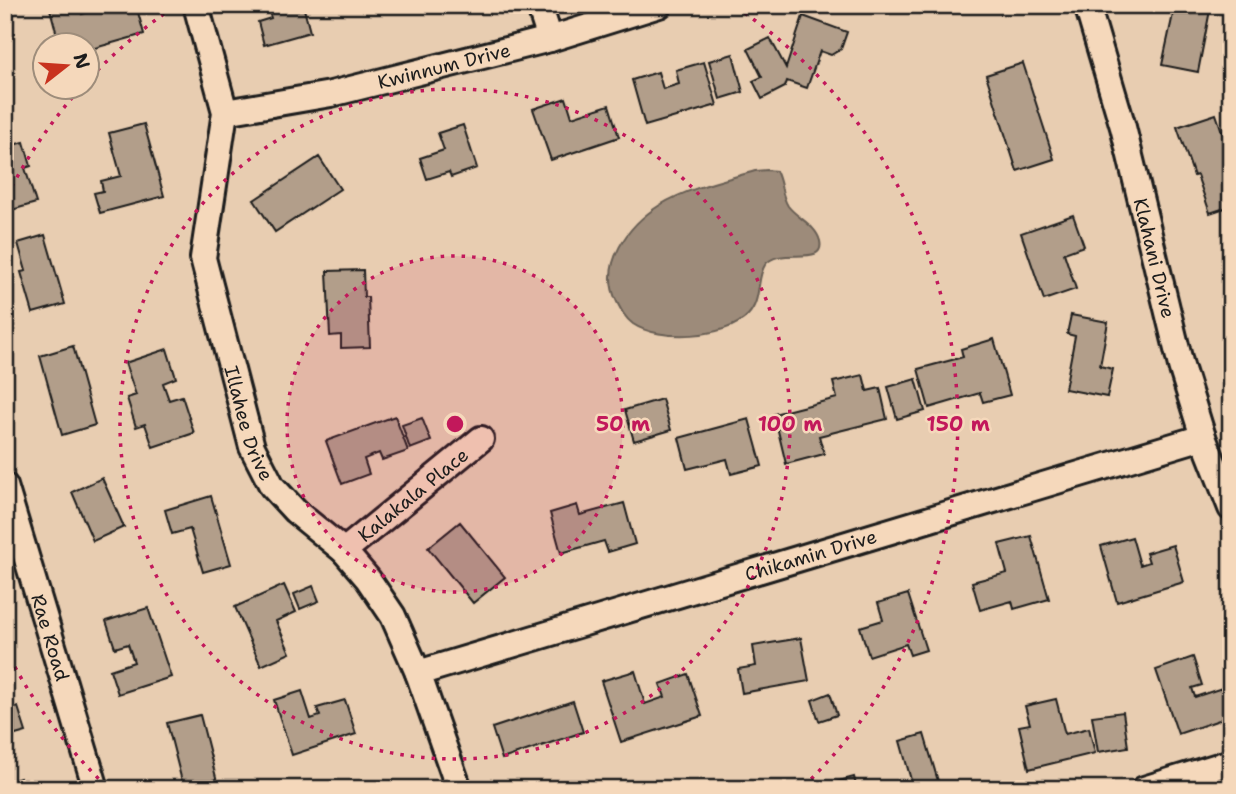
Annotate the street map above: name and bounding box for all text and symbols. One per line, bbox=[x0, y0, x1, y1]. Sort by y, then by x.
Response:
north arrow bbox=[32, 32, 102, 102]
street label: Kwinnum Drive bbox=[375, 37, 513, 95]
text: N bbox=[68, 50, 96, 72]
street label: Klahani Drive bbox=[1128, 195, 1181, 321]
street label: Illahee Drive bbox=[218, 363, 279, 485]
text: 50 m bbox=[596, 410, 650, 438]
text: 100 m bbox=[758, 410, 822, 438]
text: 150 m bbox=[926, 410, 990, 438]
centre of rings bbox=[443, 412, 467, 436]
street label: Kalakala Place bbox=[353, 442, 474, 548]
street label: Chikamin Drive bbox=[742, 524, 880, 587]
street label: Rae Road bbox=[25, 591, 75, 684]

